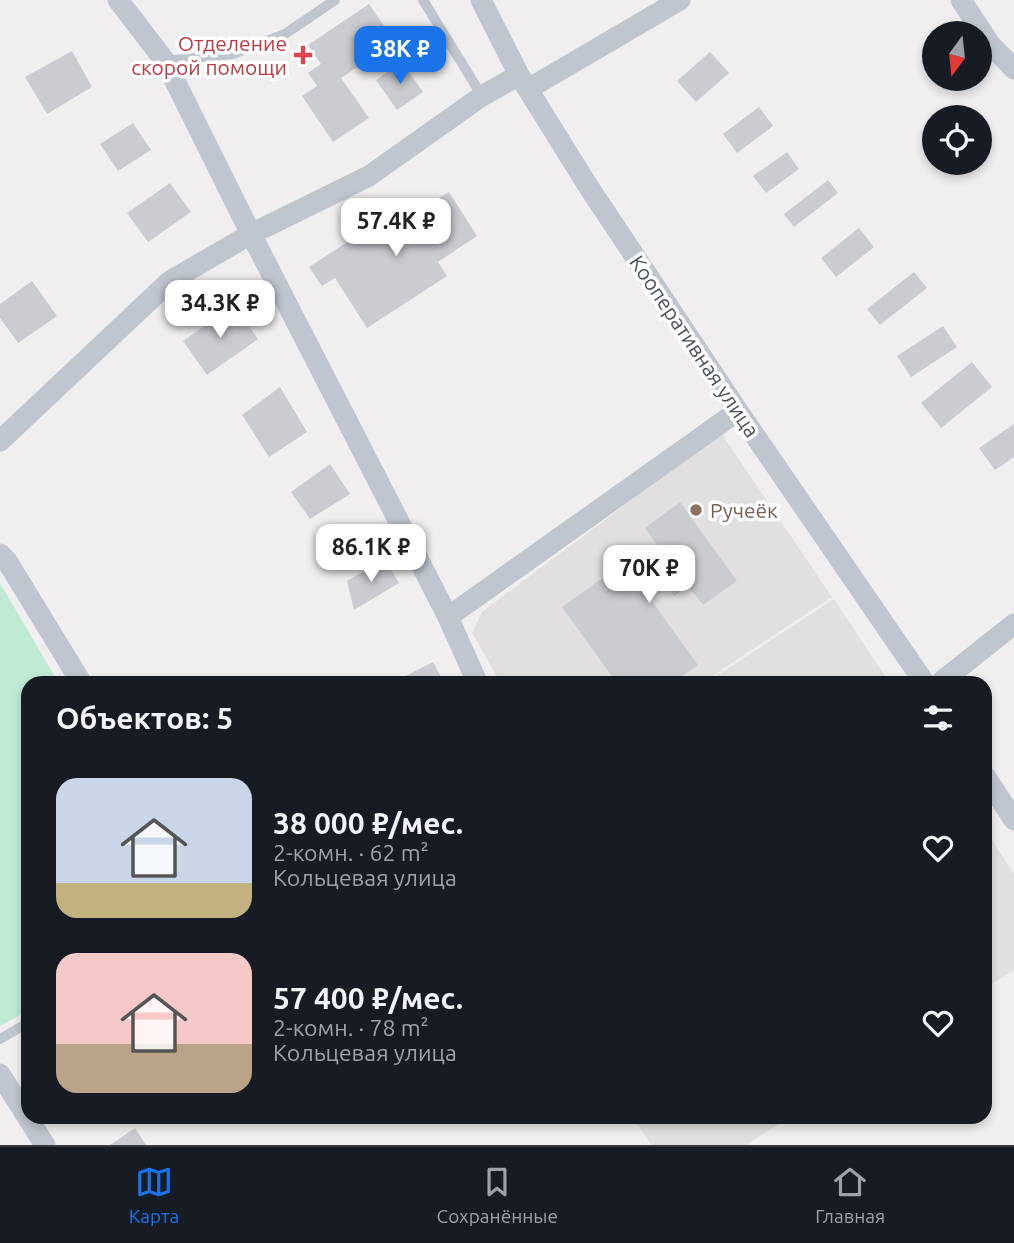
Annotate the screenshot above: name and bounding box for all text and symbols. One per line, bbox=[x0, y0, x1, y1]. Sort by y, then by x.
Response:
north arrow bbox=[922, 21, 992, 91]
map controls bbox=[922, 21, 992, 175]
pin: 38K ₽ bbox=[351, 27, 449, 86]
place label: Отделение скорой помощи bbox=[131, 31, 287, 79]
text: 38K ₽ bbox=[370, 36, 430, 61]
marker: Отделение скорой помощи bbox=[293, 45, 313, 65]
button: locate bbox=[922, 105, 992, 175]
pin: 57.4K ₽ bbox=[331, 198, 461, 258]
text: 57.4K ₽ bbox=[357, 208, 435, 233]
street label: Кооперативная улица bbox=[625, 251, 765, 441]
pin: 34.3K ₽ bbox=[155, 280, 285, 340]
text: 34.3K ₽ bbox=[181, 290, 259, 315]
place label: Ручеёк bbox=[710, 498, 778, 522]
marker: Ручеёк bbox=[688, 502, 704, 518]
pin: 86.1K ₽ bbox=[306, 524, 436, 584]
text: 86.1K ₽ bbox=[332, 534, 410, 559]
pin: 70K ₽ bbox=[600, 546, 698, 605]
text: 70K ₽ bbox=[619, 555, 679, 580]
icon: filters bbox=[919, 699, 957, 737]
text: Объектов: 5 bbox=[56, 701, 233, 735]
icon: home bbox=[112, 806, 196, 890]
text: 38 000 ₽/мес. bbox=[273, 806, 463, 840]
icon: heart bbox=[919, 829, 957, 867]
text: 2-комн. · 62 m² bbox=[273, 840, 429, 865]
text: Кольцевая улица bbox=[273, 865, 457, 890]
icon: home bbox=[112, 981, 196, 1065]
text: 57 400 ₽/мес. bbox=[273, 981, 463, 1015]
icon: heart bbox=[919, 1004, 957, 1042]
text: 2-комн. · 78 m² bbox=[273, 1015, 429, 1040]
text: Кольцевая улица bbox=[273, 1040, 457, 1065]
tab: Карта bbox=[129, 1163, 179, 1227]
tab: Сохранённые bbox=[437, 1163, 558, 1227]
tab: Главная bbox=[815, 1163, 885, 1227]

